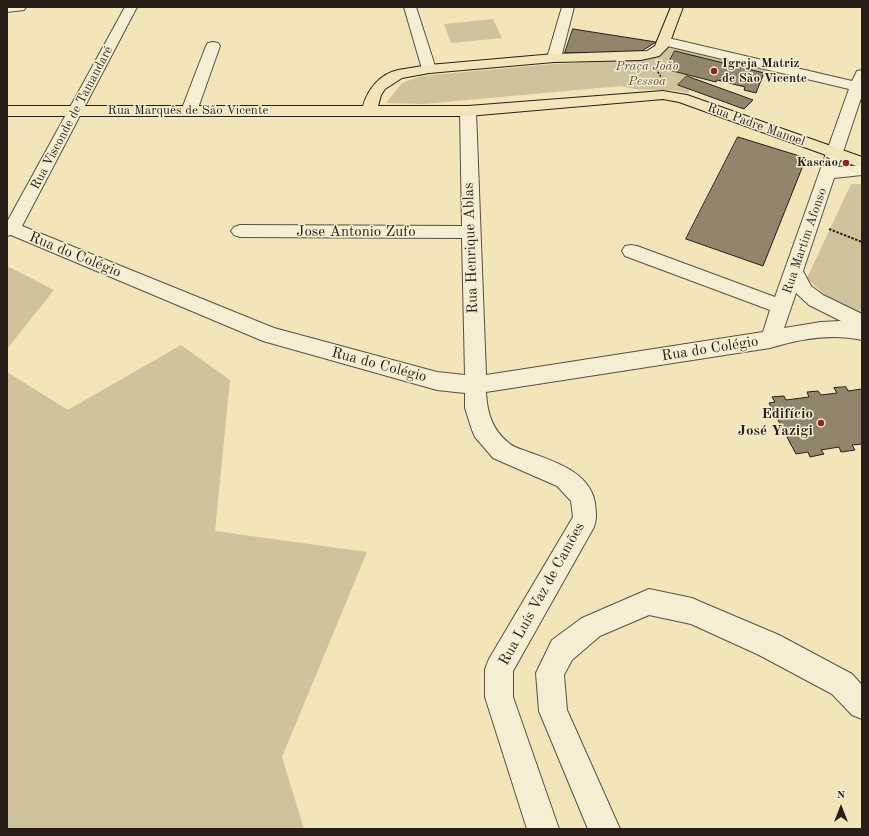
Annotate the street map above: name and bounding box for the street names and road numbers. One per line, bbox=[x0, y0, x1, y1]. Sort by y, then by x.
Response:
street label: Rua Visconde de Tamandaré bbox=[28, 44, 116, 192]
street label: Rua Padre Manoel bbox=[705, 100, 807, 150]
street label: Rua Marquês de São Vicente bbox=[108, 103, 268, 119]
street label: Rua Henrique Ablas bbox=[460, 182, 482, 314]
street label: Rua Martim Afonso bbox=[780, 186, 830, 296]
street label: Jose Antonio Zufo bbox=[296, 223, 416, 241]
street label: Rua do Colégio bbox=[26, 228, 124, 282]
street label: Rua do Colégio bbox=[660, 332, 760, 366]
street label: Rua do Colégio bbox=[329, 344, 429, 386]
street label: Rua Luís Vaz de Camões bbox=[495, 519, 589, 669]

